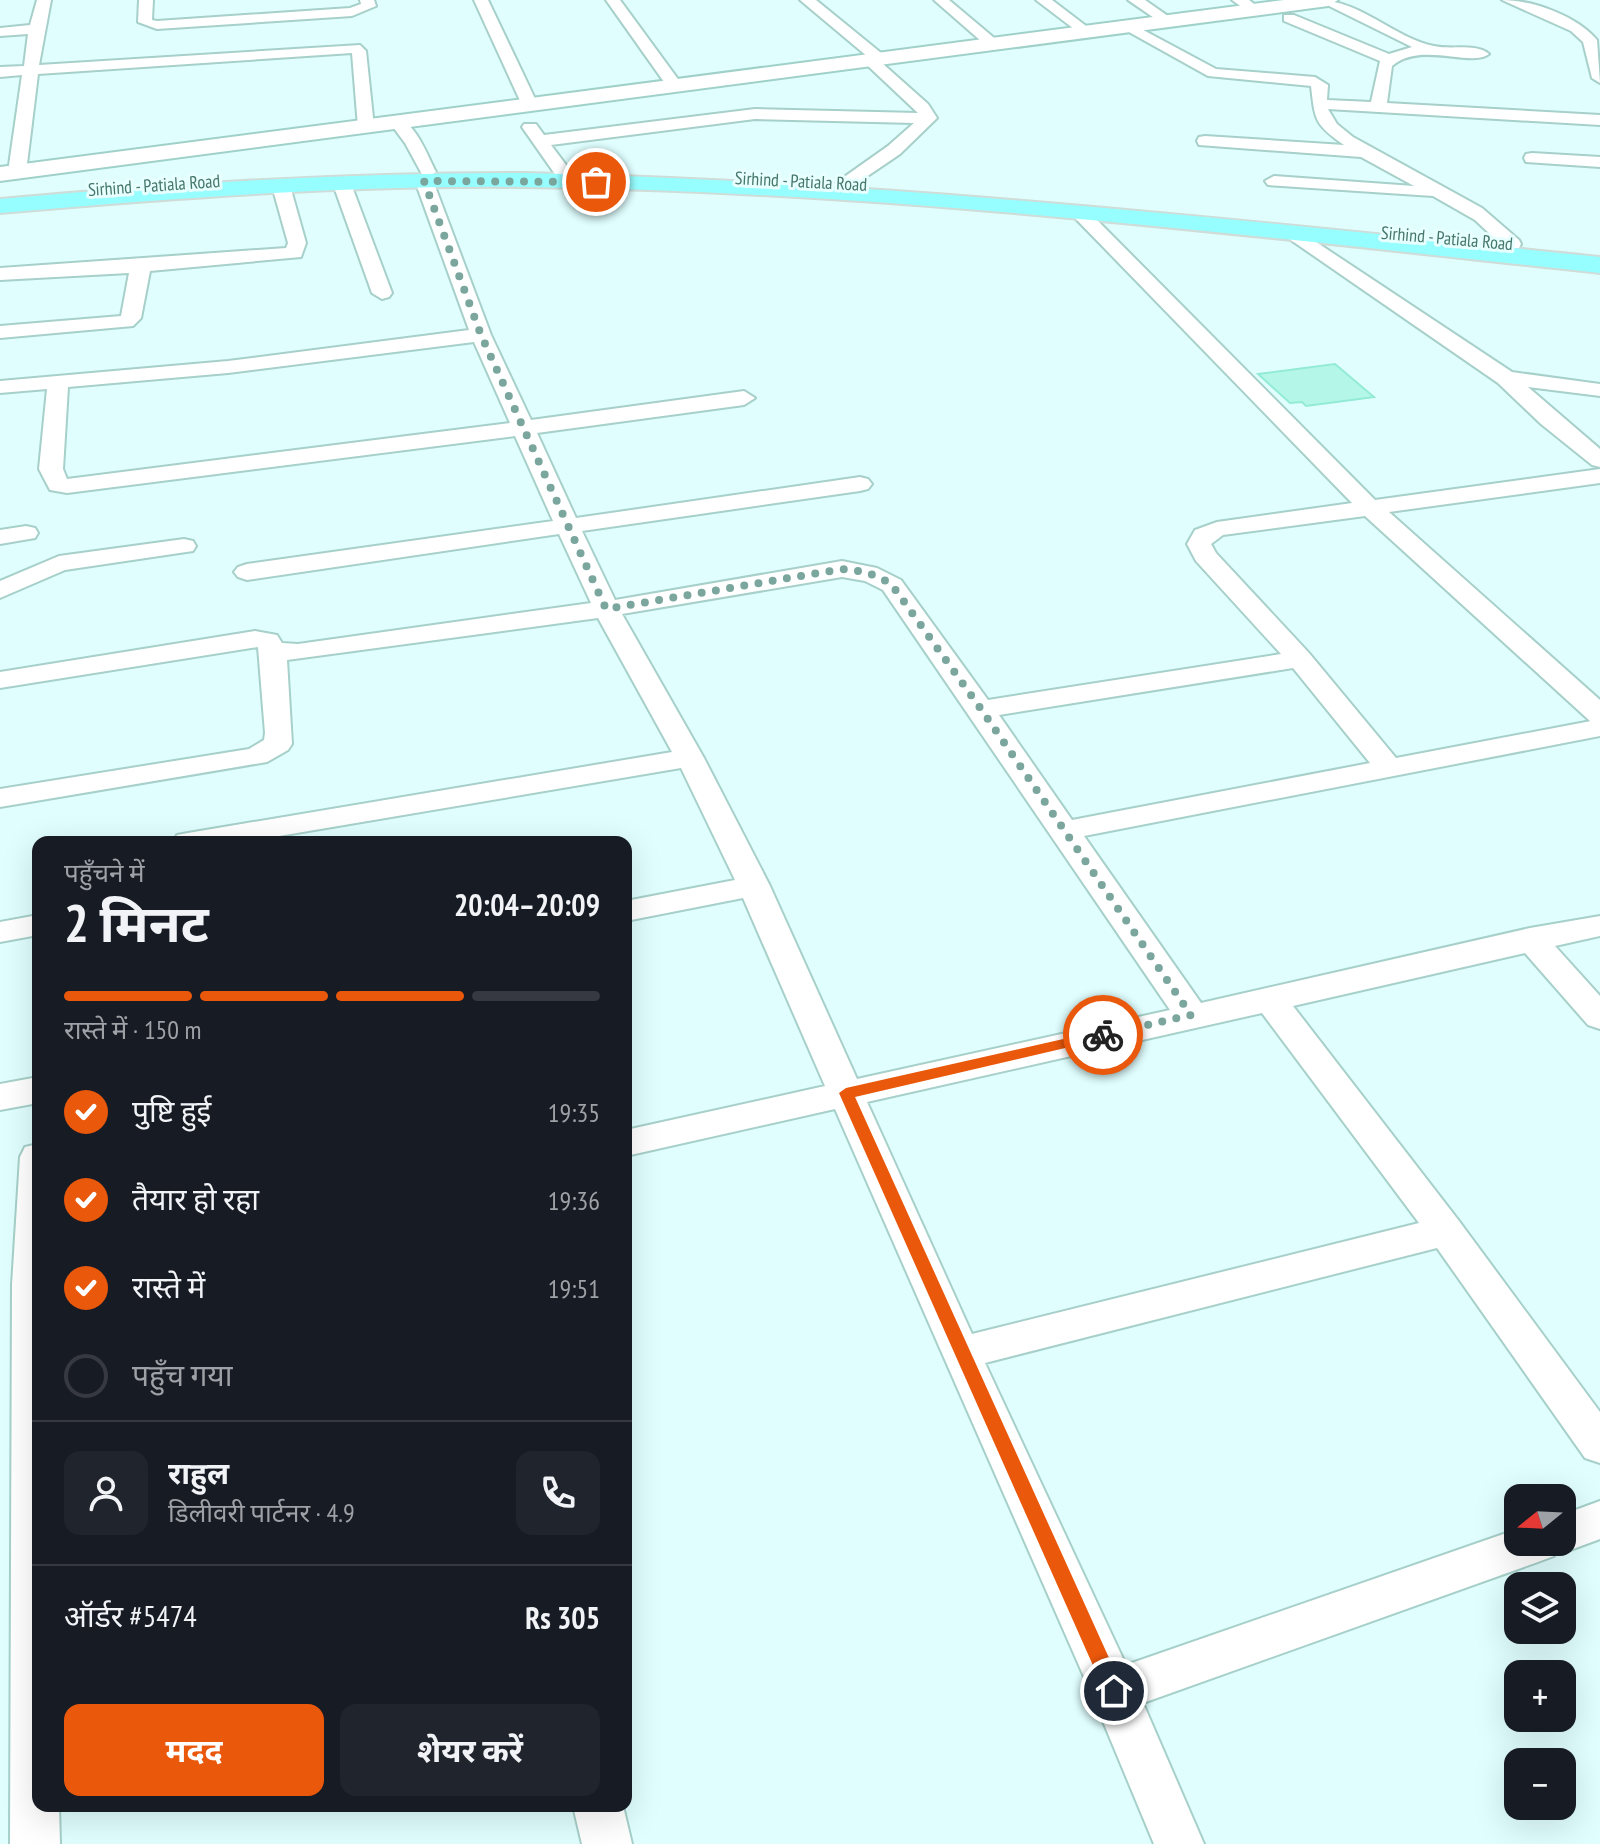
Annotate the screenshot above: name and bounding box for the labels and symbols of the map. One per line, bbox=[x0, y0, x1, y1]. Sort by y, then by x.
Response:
pin bbox=[562, 148, 630, 216]
street label: Sirhind - Patiala Road bbox=[734, 166, 868, 196]
street label: Sirhind - Patiala Road bbox=[87, 169, 221, 201]
street label: Sirhind - Patiala Road bbox=[1380, 221, 1514, 255]
courier bbox=[1063, 995, 1143, 1075]
north arrow bbox=[1504, 1484, 1576, 1556]
pin bbox=[1080, 1657, 1148, 1725]

